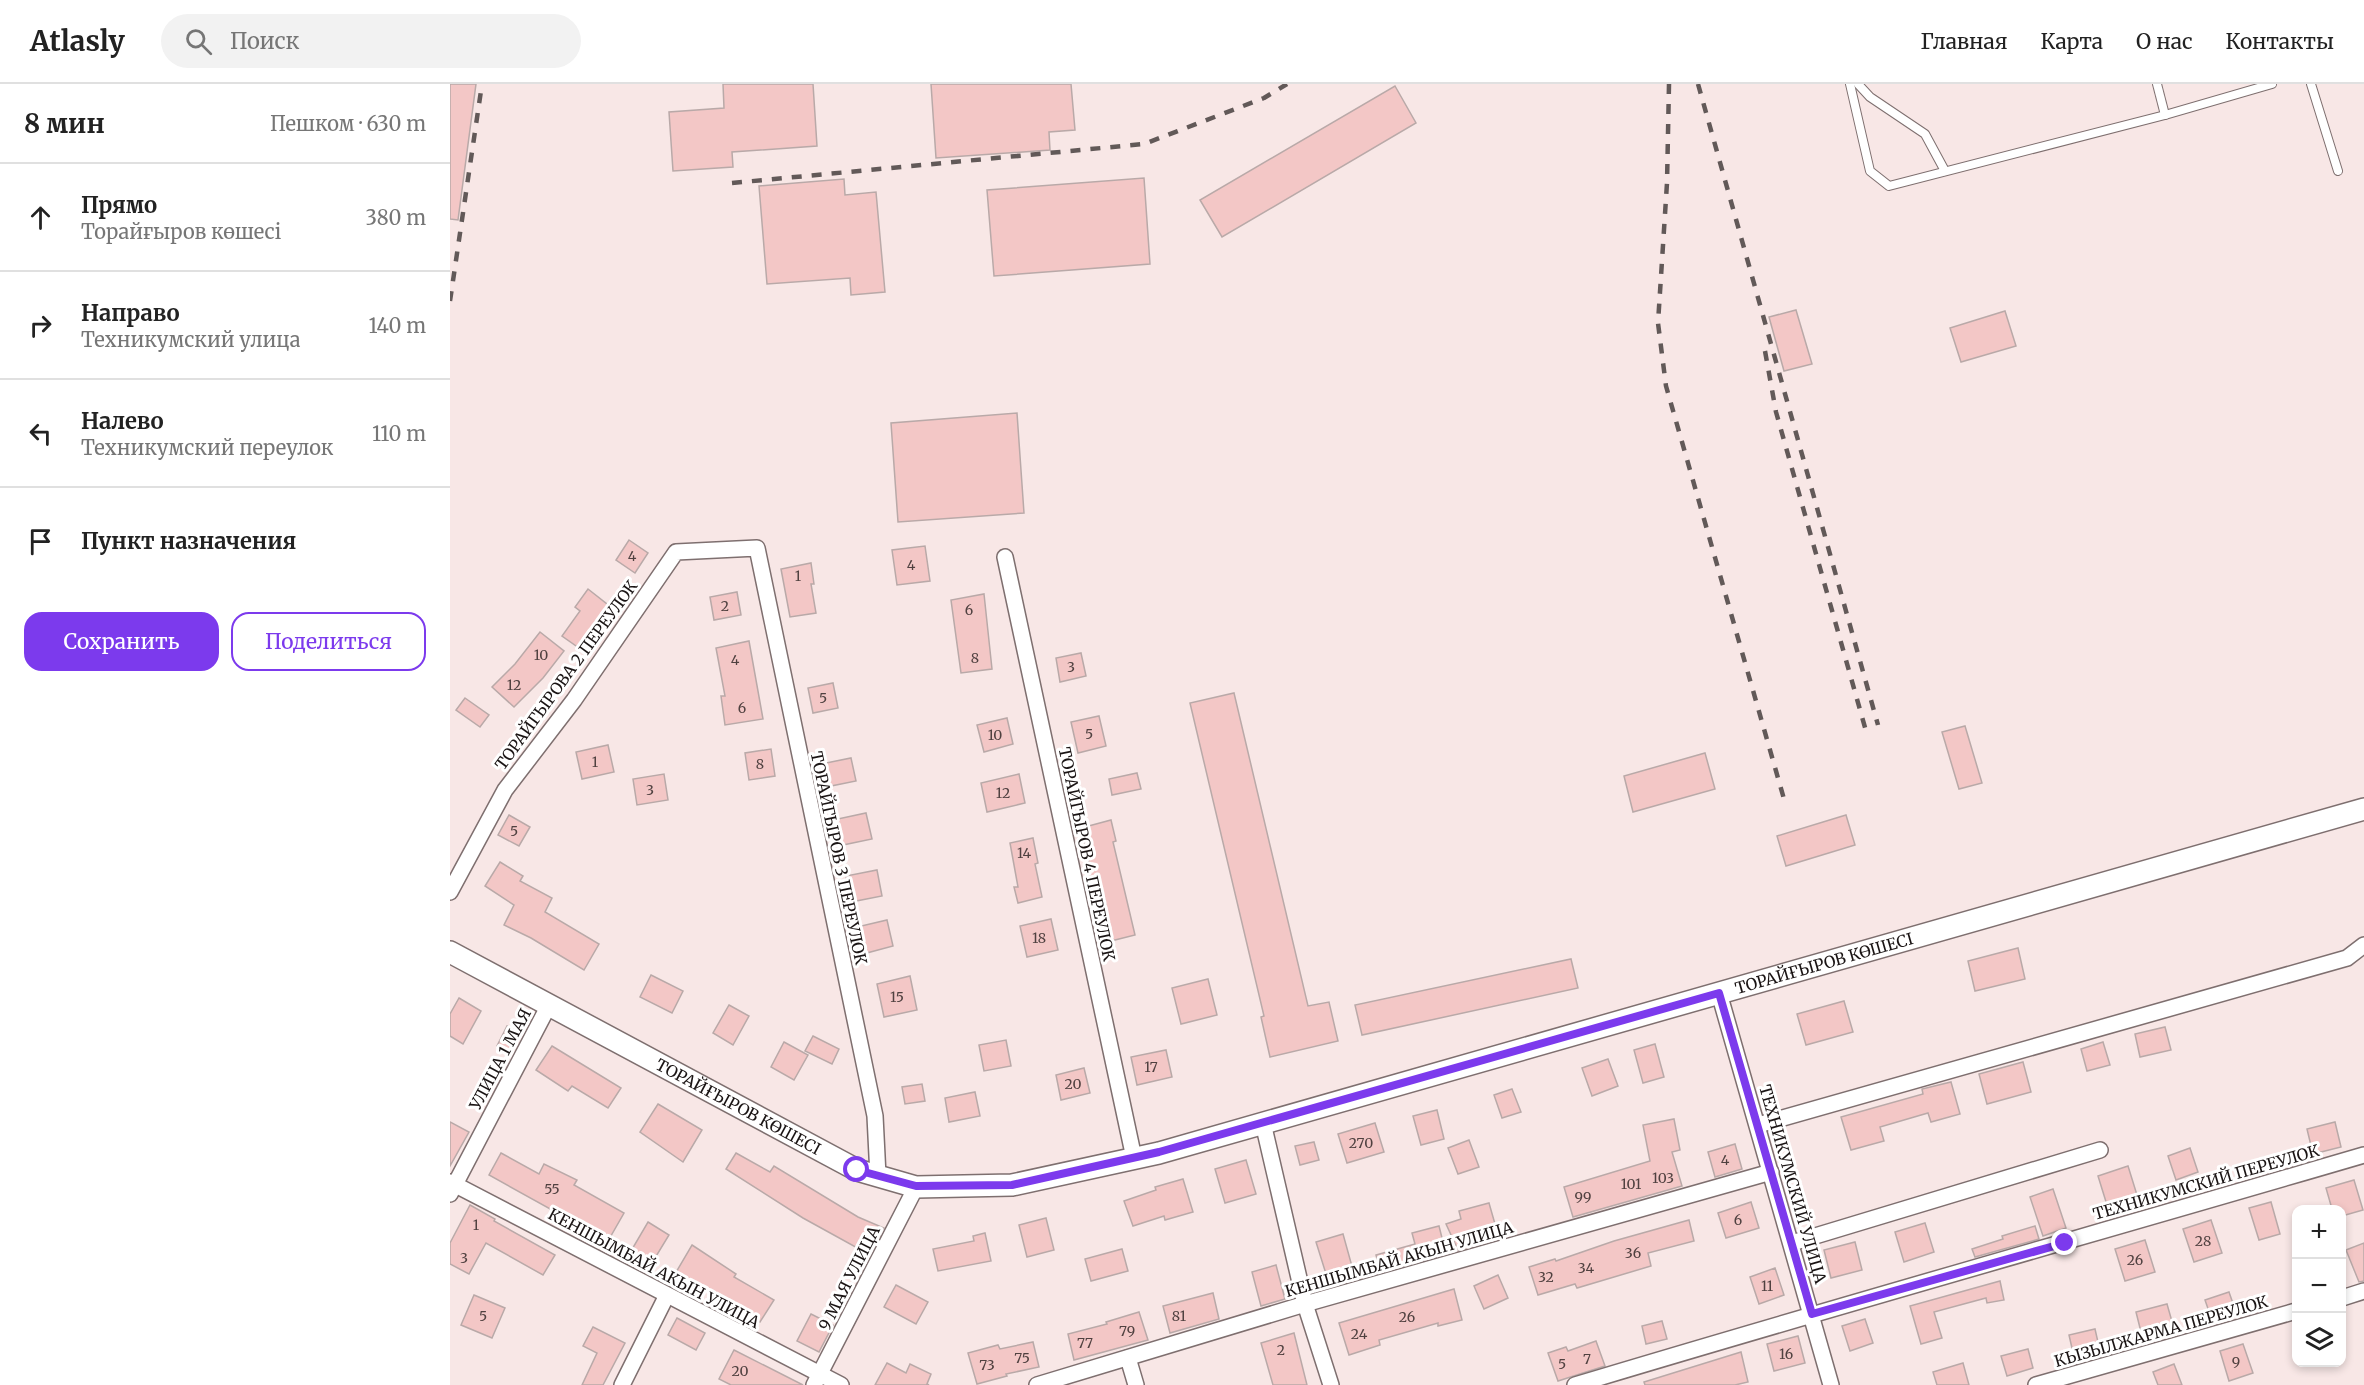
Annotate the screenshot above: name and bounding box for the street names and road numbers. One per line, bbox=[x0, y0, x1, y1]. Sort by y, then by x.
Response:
street label: ТОРАЙГЫРОВА 2 ПЕРЕУЛОК bbox=[491, 576, 642, 774]
street label: ТОРАЙГЫРОВ 4 ПЕРЕУЛОК bbox=[1055, 745, 1120, 963]
street label: ТОРАЙГЫРОВ 3 ПЕРЕУЛОК bbox=[807, 749, 872, 967]
street label: ТОРАЙҒЫРОВ КӨШЕСІ bbox=[1733, 928, 1915, 998]
street label: УЛИЦА 1 МАЯ bbox=[464, 1005, 535, 1114]
street label: ТОРАЙҒЫРОВ КӨШЕСІ bbox=[652, 1054, 824, 1159]
street label: ТЕХНИКУМСКИЙ УЛИЦА bbox=[1755, 1082, 1831, 1286]
street label: ТЕХНИКУМСКИЙ ПЕРЕУЛОК bbox=[2091, 1140, 2322, 1224]
street label: КЕНШЫМБАЙ АКЫН УЛИЦА bbox=[545, 1204, 764, 1333]
street label: КЕНШЫМБАЙ АКЫН УЛИЦА bbox=[1283, 1217, 1516, 1301]
street label: 9 МАЯ УЛИЦА bbox=[814, 1222, 884, 1334]
street label: КЫЗЫЛЖАРМА ПЕРЕУЛОК bbox=[2052, 1291, 2271, 1371]

